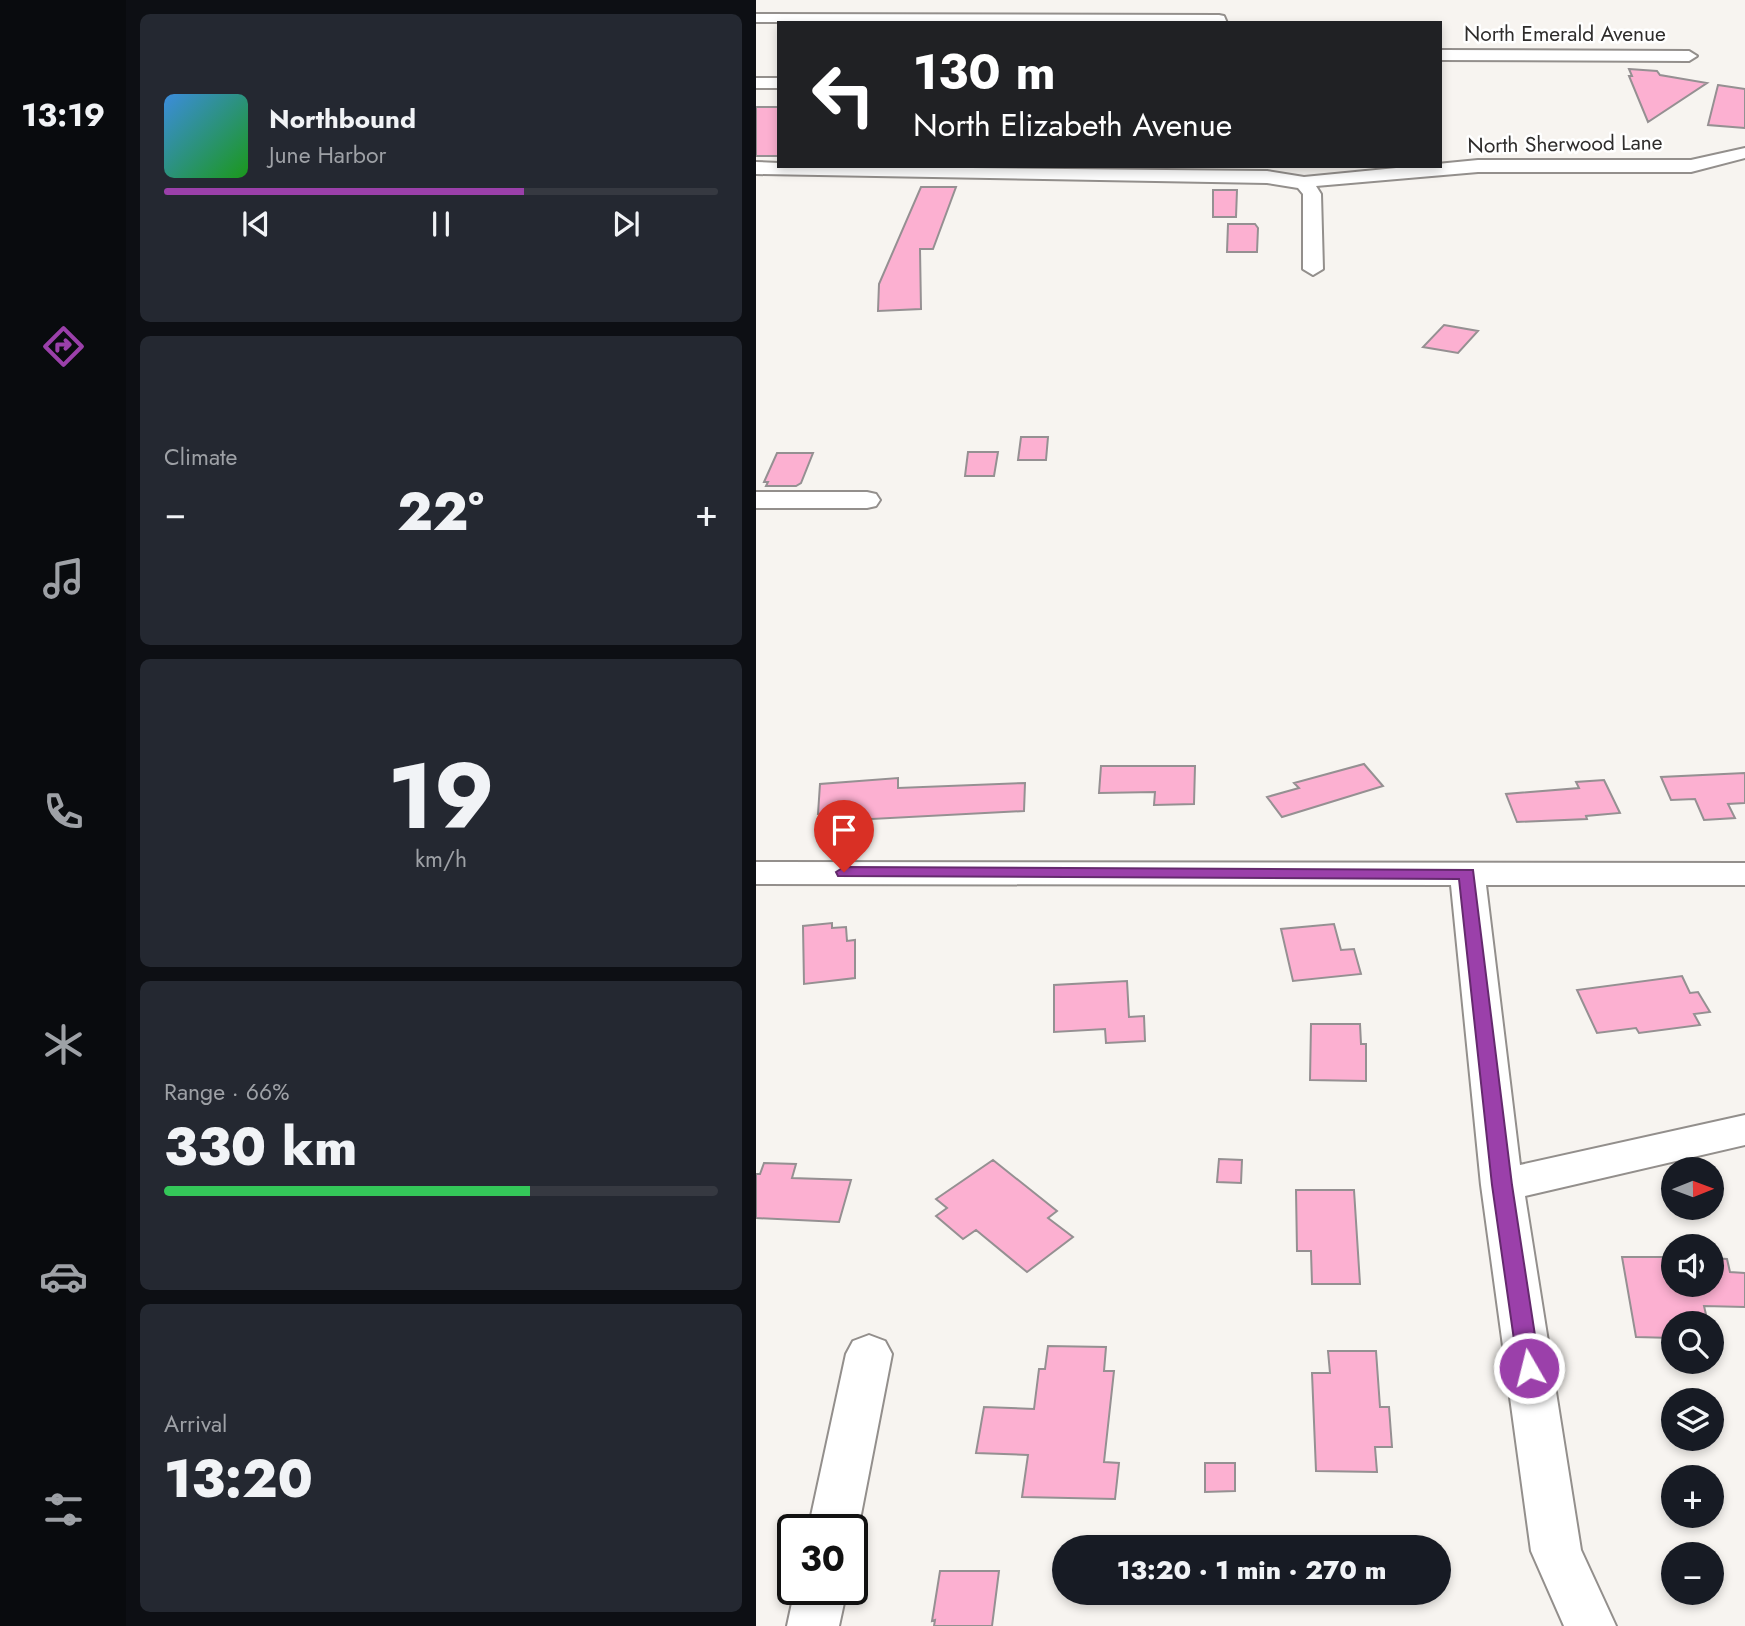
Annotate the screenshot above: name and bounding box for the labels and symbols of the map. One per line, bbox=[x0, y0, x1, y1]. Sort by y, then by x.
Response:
street label: North Emerald Avenue bbox=[1464, 19, 1666, 49]
street label: North Sherwood Lane bbox=[1467, 127, 1663, 161]
pin bbox=[814, 800, 874, 872]
north arrow bbox=[1661, 1157, 1724, 1220]
position arrow bbox=[1492, 1331, 1566, 1405]
speed limit sign: 30 bbox=[777, 1514, 868, 1605]

